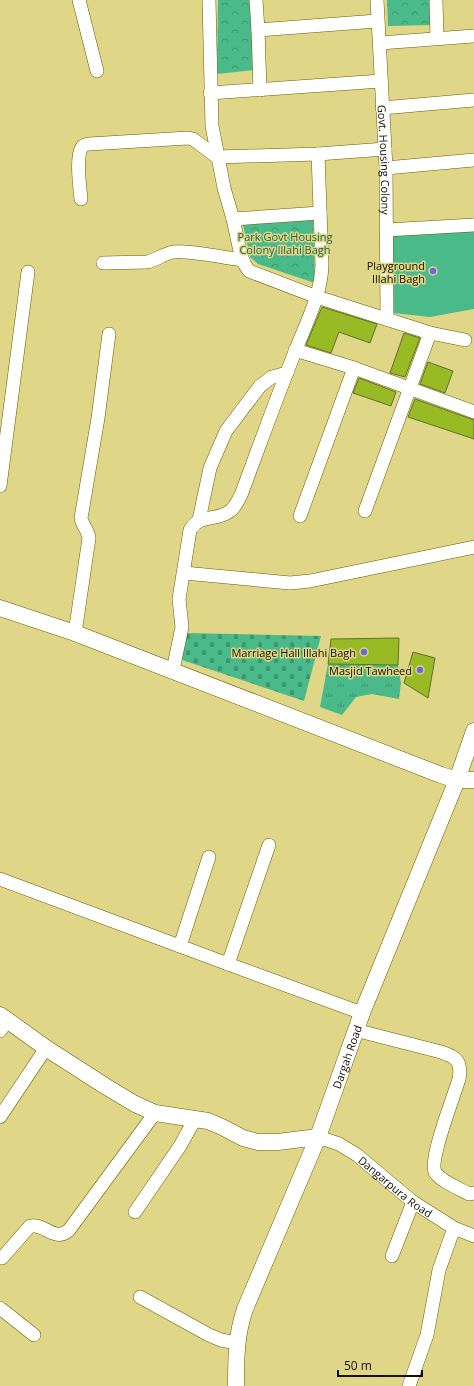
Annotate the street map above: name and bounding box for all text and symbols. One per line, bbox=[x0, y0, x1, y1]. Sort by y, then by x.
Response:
street label: Govt. Housing Colony bbox=[375, 104, 394, 215]
park label: Park Govt Housing Colony Illahi Bagh bbox=[238, 229, 333, 257]
place label: Playground Illahi Bagh bbox=[367, 258, 425, 286]
marker: Playground Illahi Bagh bbox=[428, 266, 438, 276]
place label: Marriage Hall Illahi Bagh bbox=[231, 645, 356, 660]
marker: Marriage Hall Illahi Bagh bbox=[359, 647, 369, 657]
place label: Masjid Tawheed bbox=[329, 663, 412, 678]
marker: Masjid Tawheed bbox=[415, 665, 425, 675]
street label: Dargah Road bbox=[328, 1023, 365, 1091]
street label: Dangarpura Road bbox=[356, 1152, 436, 1220]
scale bar bbox=[338, 1352, 422, 1378]
text: 50 m bbox=[344, 1357, 372, 1374]

